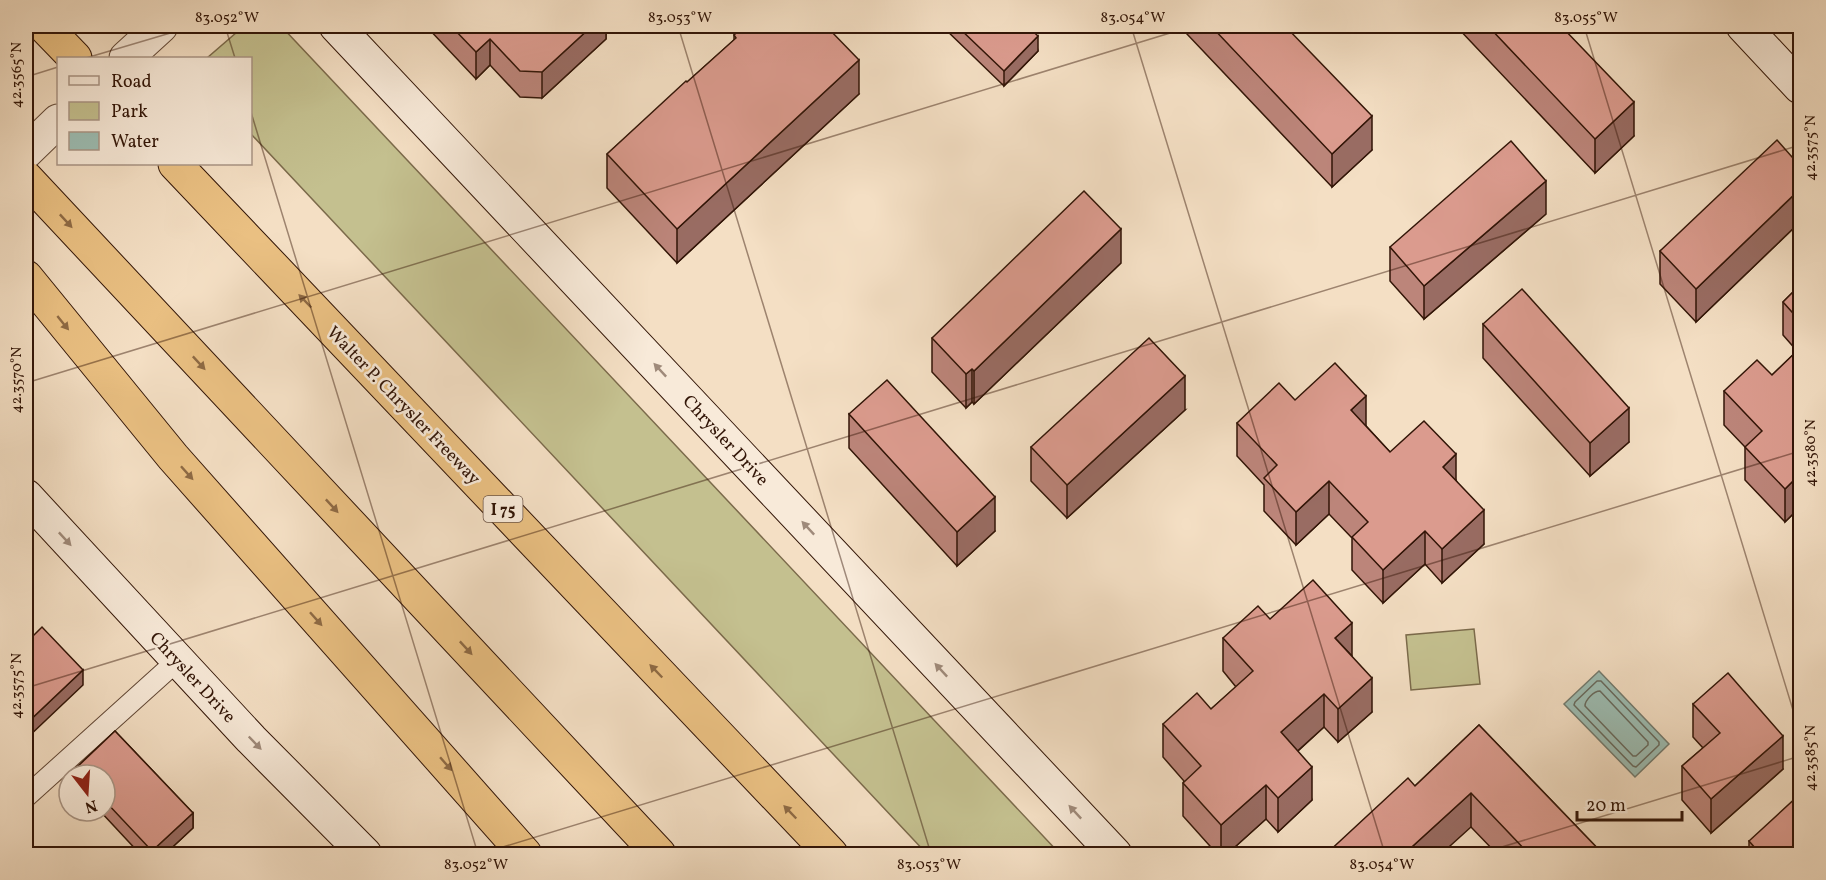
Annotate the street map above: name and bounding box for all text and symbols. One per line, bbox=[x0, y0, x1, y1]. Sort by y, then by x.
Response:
text: 83.052°W bbox=[195, 8, 259, 29]
text: 83.053°W bbox=[648, 8, 712, 29]
text: 83.054°W bbox=[1101, 8, 1165, 29]
text: 83.055°W bbox=[1554, 8, 1618, 29]
text: 42.3565°N bbox=[7, 42, 28, 108]
legend bbox=[57, 57, 252, 165]
text: Road bbox=[111, 70, 152, 95]
text: Park bbox=[111, 100, 148, 125]
text: 42.3575°N bbox=[1801, 115, 1822, 181]
text: Water bbox=[111, 130, 159, 155]
one-way arrow bbox=[58, 214, 72, 228]
one-way arrow bbox=[298, 293, 312, 308]
one-way arrow bbox=[56, 315, 69, 331]
street label: Walter P. Chrysler Freeway bbox=[320, 321, 486, 491]
text: 42.3570°N bbox=[7, 347, 28, 414]
one-way arrow bbox=[192, 356, 206, 371]
one-way arrow bbox=[654, 363, 667, 378]
street label: Chrysler Drive bbox=[676, 390, 774, 492]
text: 42.3580°N bbox=[1801, 419, 1822, 487]
one-way arrow bbox=[180, 465, 193, 480]
road number: I 75 bbox=[484, 496, 522, 522]
one-way arrow bbox=[325, 498, 339, 513]
one-way arrow bbox=[801, 521, 815, 535]
one-way arrow bbox=[58, 531, 72, 546]
one-way arrow bbox=[309, 611, 322, 626]
street label: Chrysler Drive bbox=[143, 627, 241, 729]
one-way arrow bbox=[458, 641, 472, 655]
text: 42.3575°N bbox=[7, 653, 28, 719]
one-way arrow bbox=[934, 662, 948, 677]
one-way arrow bbox=[649, 663, 663, 678]
text: 42.3585°N bbox=[1801, 725, 1822, 791]
one-way arrow bbox=[247, 736, 261, 750]
one-way arrow bbox=[439, 757, 453, 772]
north arrow bbox=[57, 763, 117, 823]
scale bar bbox=[1577, 784, 1682, 822]
text: N bbox=[82, 793, 100, 818]
text: 20 m bbox=[1586, 794, 1626, 819]
one-way arrow bbox=[784, 805, 798, 819]
one-way arrow bbox=[1068, 805, 1082, 819]
text: 83.052°W bbox=[444, 855, 508, 876]
text: 83.053°W bbox=[897, 855, 961, 876]
text: 83.054°W bbox=[1350, 855, 1414, 876]

